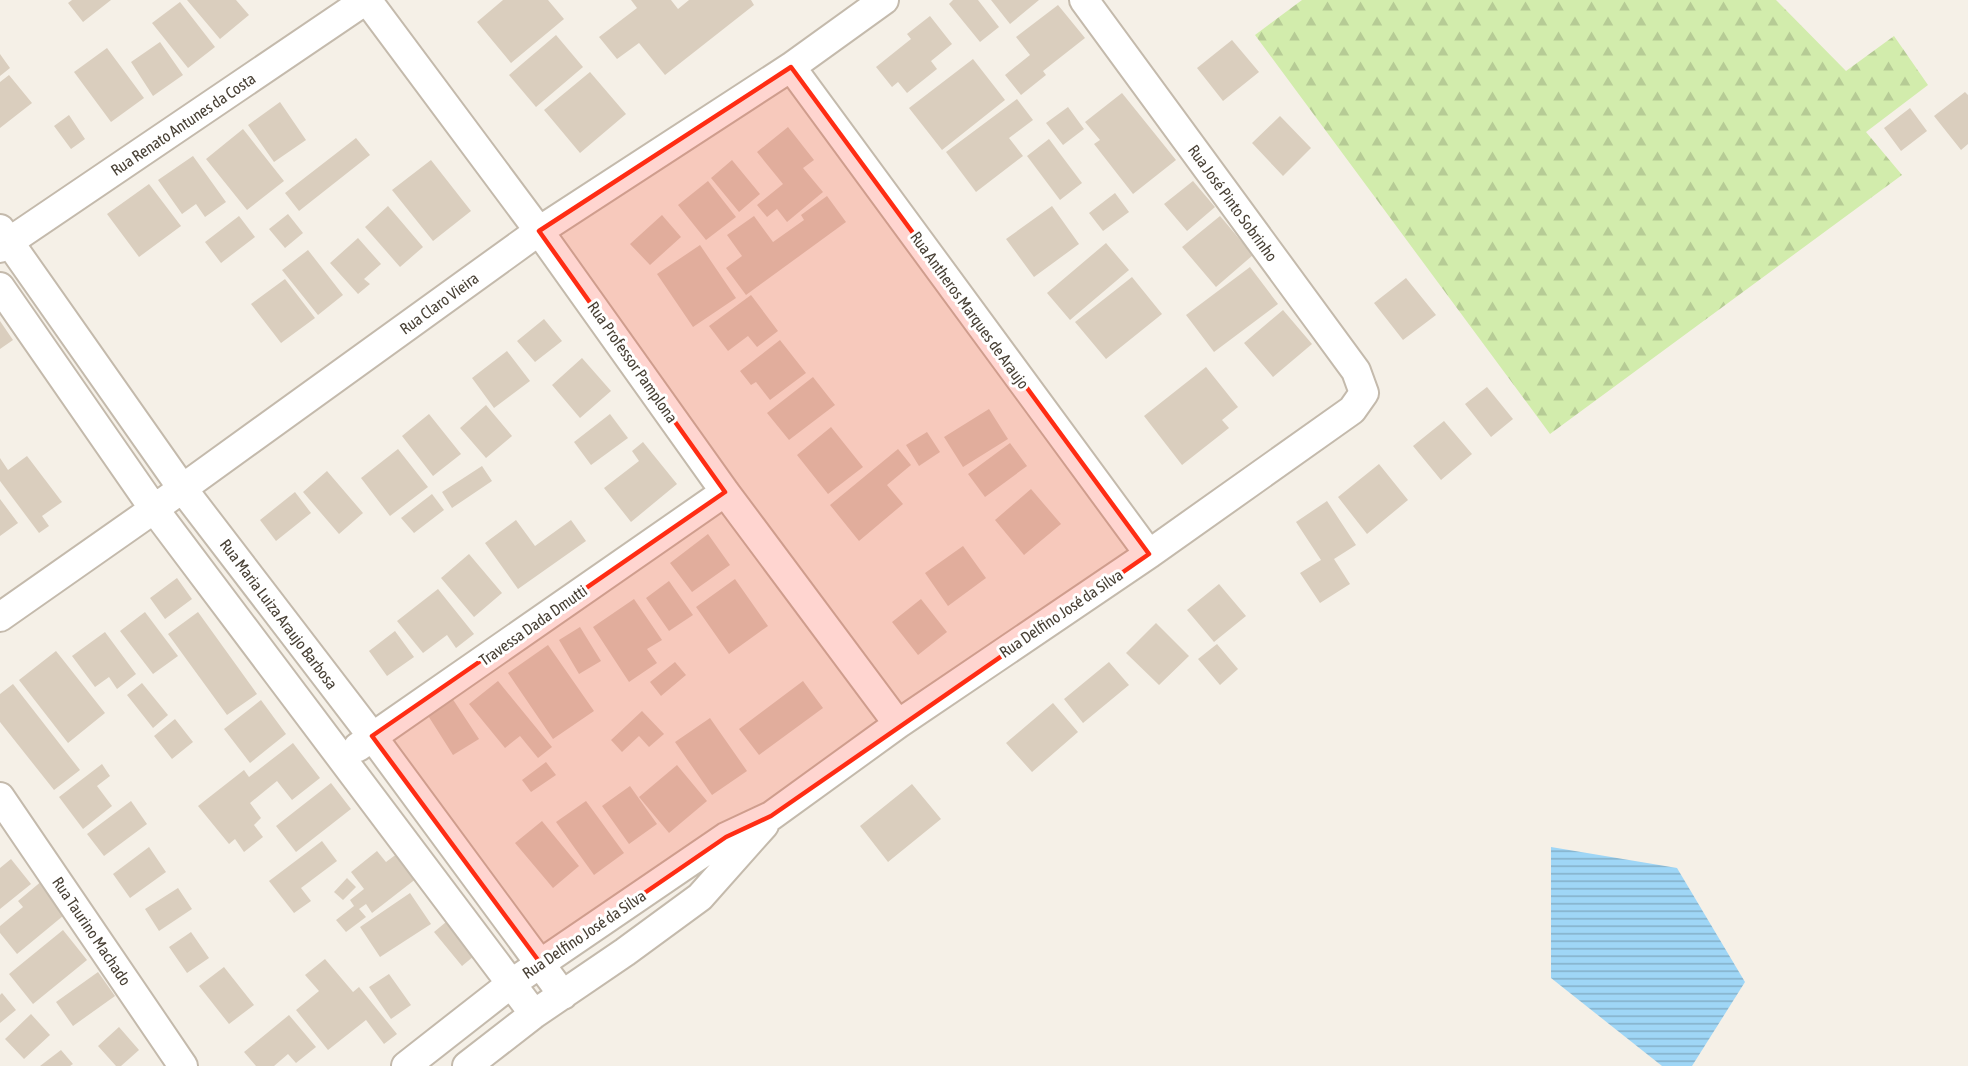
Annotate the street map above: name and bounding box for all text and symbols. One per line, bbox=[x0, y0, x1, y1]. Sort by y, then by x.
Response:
street label: Rua Renato Antunes da Costa bbox=[107, 69, 259, 179]
street label: Rua José Pinto Sobrinho bbox=[1185, 141, 1281, 265]
street label: Rua Antheros Marques de Araujo bbox=[906, 228, 1033, 393]
street label: Rua Claro Vieira bbox=[396, 268, 482, 338]
street label: Rua Professor Pamplona bbox=[584, 298, 682, 427]
street label: Rua Maria Luiza Araujo Barbosa bbox=[216, 535, 341, 693]
street label: Rua Delfino José da Silva bbox=[996, 565, 1126, 661]
street label: Travessa Dada Dmutti bbox=[476, 581, 590, 669]
street label: Rua Taurino Machado bbox=[49, 873, 135, 989]
street label: Rua Delfino José da Silva bbox=[519, 886, 649, 982]

